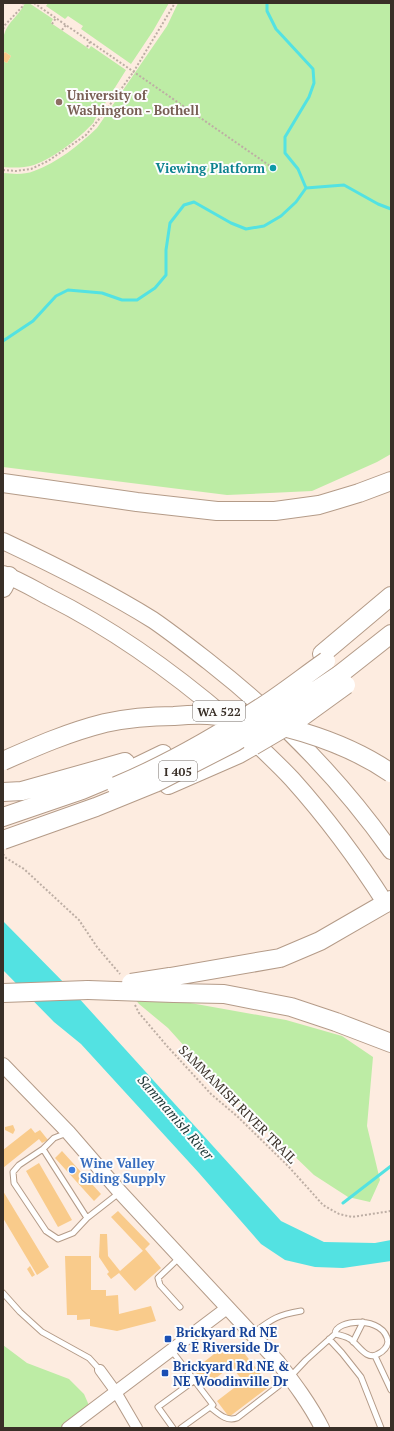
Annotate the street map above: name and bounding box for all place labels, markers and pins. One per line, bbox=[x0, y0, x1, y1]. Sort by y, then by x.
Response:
place label: University of Washington - Bothell bbox=[67, 86, 199, 119]
marker: University of Washington - Bothell bbox=[54, 97, 64, 107]
place label: Viewing Platform bbox=[156, 159, 265, 177]
marker: Viewing Platform bbox=[268, 163, 278, 173]
place label: Wine Valley Siding Supply bbox=[80, 1154, 166, 1187]
marker: Wine Valley Siding Supply bbox=[67, 1165, 77, 1175]
place label: Brickyard Rd NE & E Riverside Dr bbox=[176, 1323, 279, 1356]
marker: Brickyard Rd NE & E Riverside Dr bbox=[163, 1334, 173, 1344]
place label: Brickyard Rd NE & NE Woodinville Dr bbox=[173, 1357, 290, 1390]
marker: Brickyard Rd NE & NE Woodinville Dr bbox=[160, 1368, 170, 1378]

